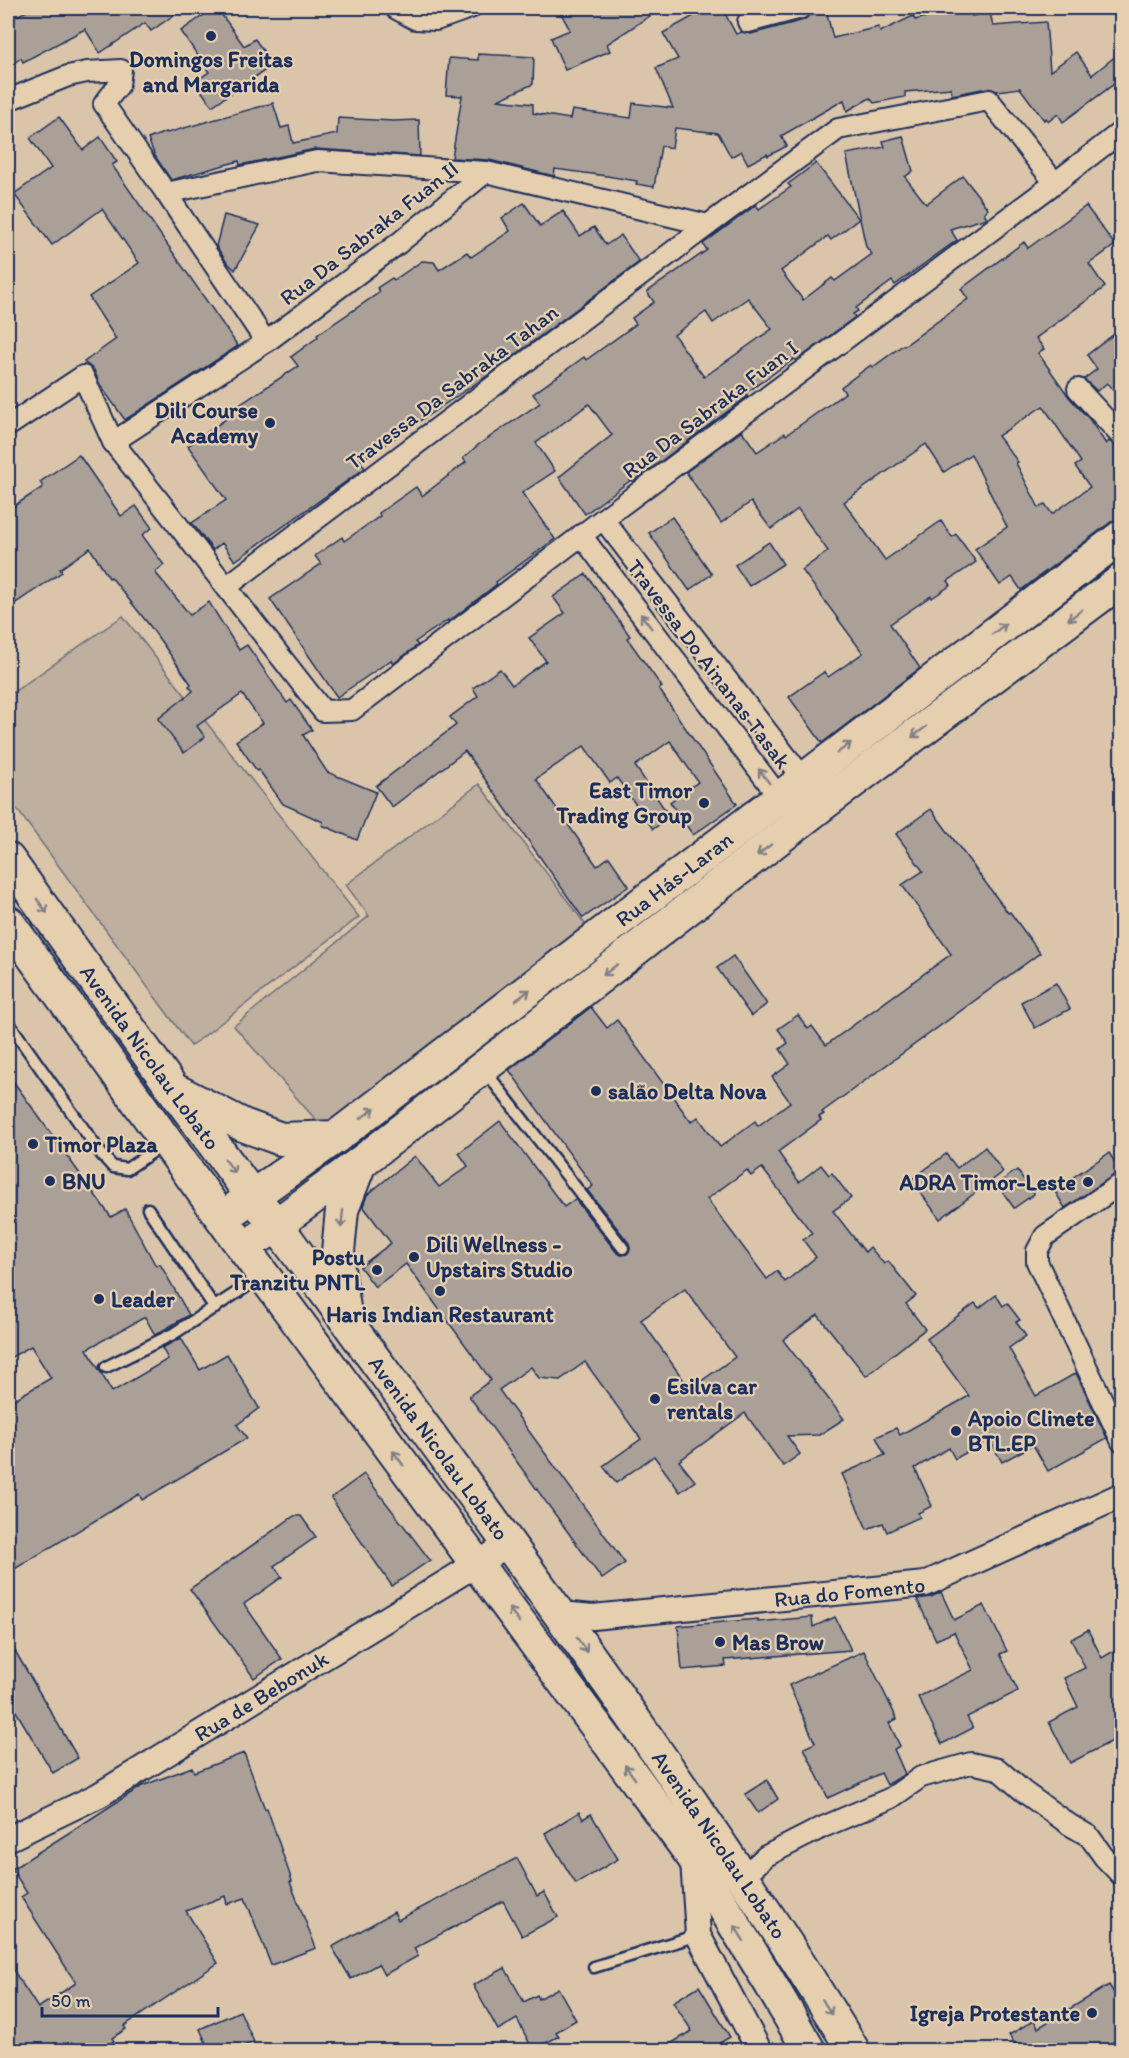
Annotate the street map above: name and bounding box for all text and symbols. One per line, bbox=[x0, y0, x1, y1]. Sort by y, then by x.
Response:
marker: Domingos Freitas and Margarida bbox=[204, 29, 218, 43]
place label: Domingos Freitas and Margarida bbox=[129, 46, 293, 98]
street label: Rua Da Sabraka Fuan II bbox=[274, 155, 464, 311]
street label: Travessa Da Sabraka Tahan bbox=[340, 298, 564, 476]
street label: Rua Da Sabraka Fuan I bbox=[617, 334, 803, 484]
place label: Dili Course Academy bbox=[155, 397, 259, 449]
marker: Dili Course Academy bbox=[263, 416, 277, 430]
street label: Travessa Do Ainanas Tasak bbox=[621, 554, 797, 774]
one-way arrow bbox=[1067, 609, 1083, 621]
one-way arrow bbox=[640, 613, 653, 629]
one-way arrow bbox=[990, 623, 1006, 636]
one-way arrow bbox=[911, 726, 927, 739]
one-way arrow bbox=[835, 741, 851, 754]
one-way arrow bbox=[757, 769, 770, 785]
place label: East Timor Trading Group bbox=[555, 777, 693, 829]
marker: East Timor Trading Group bbox=[697, 796, 711, 810]
street label: Rua Hás-Laran bbox=[610, 825, 738, 932]
one-way arrow bbox=[756, 844, 772, 857]
one-way arrow bbox=[36, 898, 48, 914]
street label: Avenida Nicolau Lobato bbox=[75, 959, 227, 1155]
one-way arrow bbox=[602, 963, 618, 976]
one-way arrow bbox=[515, 988, 531, 1001]
place label: salão Delta Nova bbox=[608, 1078, 767, 1105]
marker: salão Delta Nova bbox=[589, 1084, 603, 1098]
one-way arrow bbox=[360, 1107, 376, 1120]
place label: Timor Plaza bbox=[44, 1131, 158, 1158]
marker: Timor Plaza bbox=[26, 1137, 40, 1151]
one-way arrow bbox=[224, 1158, 236, 1174]
place label: BNU bbox=[62, 1168, 106, 1195]
place label: ADRA Timor-Leste bbox=[899, 1169, 1076, 1196]
marker: BNU bbox=[43, 1174, 57, 1188]
marker: ADRA Timor-Leste bbox=[1081, 1175, 1095, 1189]
one-way arrow bbox=[336, 1208, 347, 1228]
place label: Dili Wellness - Upstairs Studio bbox=[426, 1231, 573, 1283]
place label: Postu Tranzitu PNTL bbox=[229, 1244, 366, 1296]
marker: Dili Wellness - Upstairs Studio bbox=[407, 1250, 421, 1264]
marker: Postu Tranzitu PNTL bbox=[370, 1263, 384, 1277]
marker: Haris Indian Restaurant bbox=[433, 1284, 447, 1298]
place label: Leader bbox=[111, 1286, 175, 1313]
marker: Leader bbox=[92, 1292, 106, 1306]
place label: Haris Indian Restaurant bbox=[326, 1301, 555, 1328]
street label: Avenida Nicolau Lobato bbox=[363, 1350, 515, 1545]
place label: Esilva car rentals bbox=[667, 1373, 757, 1425]
marker: Esilva car rentals bbox=[648, 1392, 662, 1406]
place label: Apoio Clinete BTL.EP bbox=[967, 1405, 1095, 1457]
marker: Apoio Clinete BTL.EP bbox=[949, 1424, 963, 1438]
one-way arrow bbox=[392, 1451, 405, 1467]
street label: Rua do Fomento bbox=[773, 1571, 926, 1612]
one-way arrow bbox=[508, 1607, 521, 1623]
place label: Mas Brow bbox=[732, 1629, 824, 1656]
marker: Mas Brow bbox=[713, 1635, 727, 1649]
one-way arrow bbox=[576, 1637, 588, 1653]
street label: Rua de Bebonuk bbox=[189, 1644, 334, 1747]
street label: Avenida Nicolau Lobato bbox=[646, 1745, 793, 1944]
one-way arrow bbox=[624, 1764, 636, 1780]
one-way arrow bbox=[733, 1925, 745, 1942]
scale bar bbox=[42, 1980, 218, 2018]
text: 50 m bbox=[51, 1990, 91, 2012]
one-way arrow bbox=[822, 1998, 834, 2015]
place label: Igreja Protestante bbox=[910, 2000, 1080, 2027]
marker: Igreja Protestante bbox=[1085, 2006, 1099, 2020]

